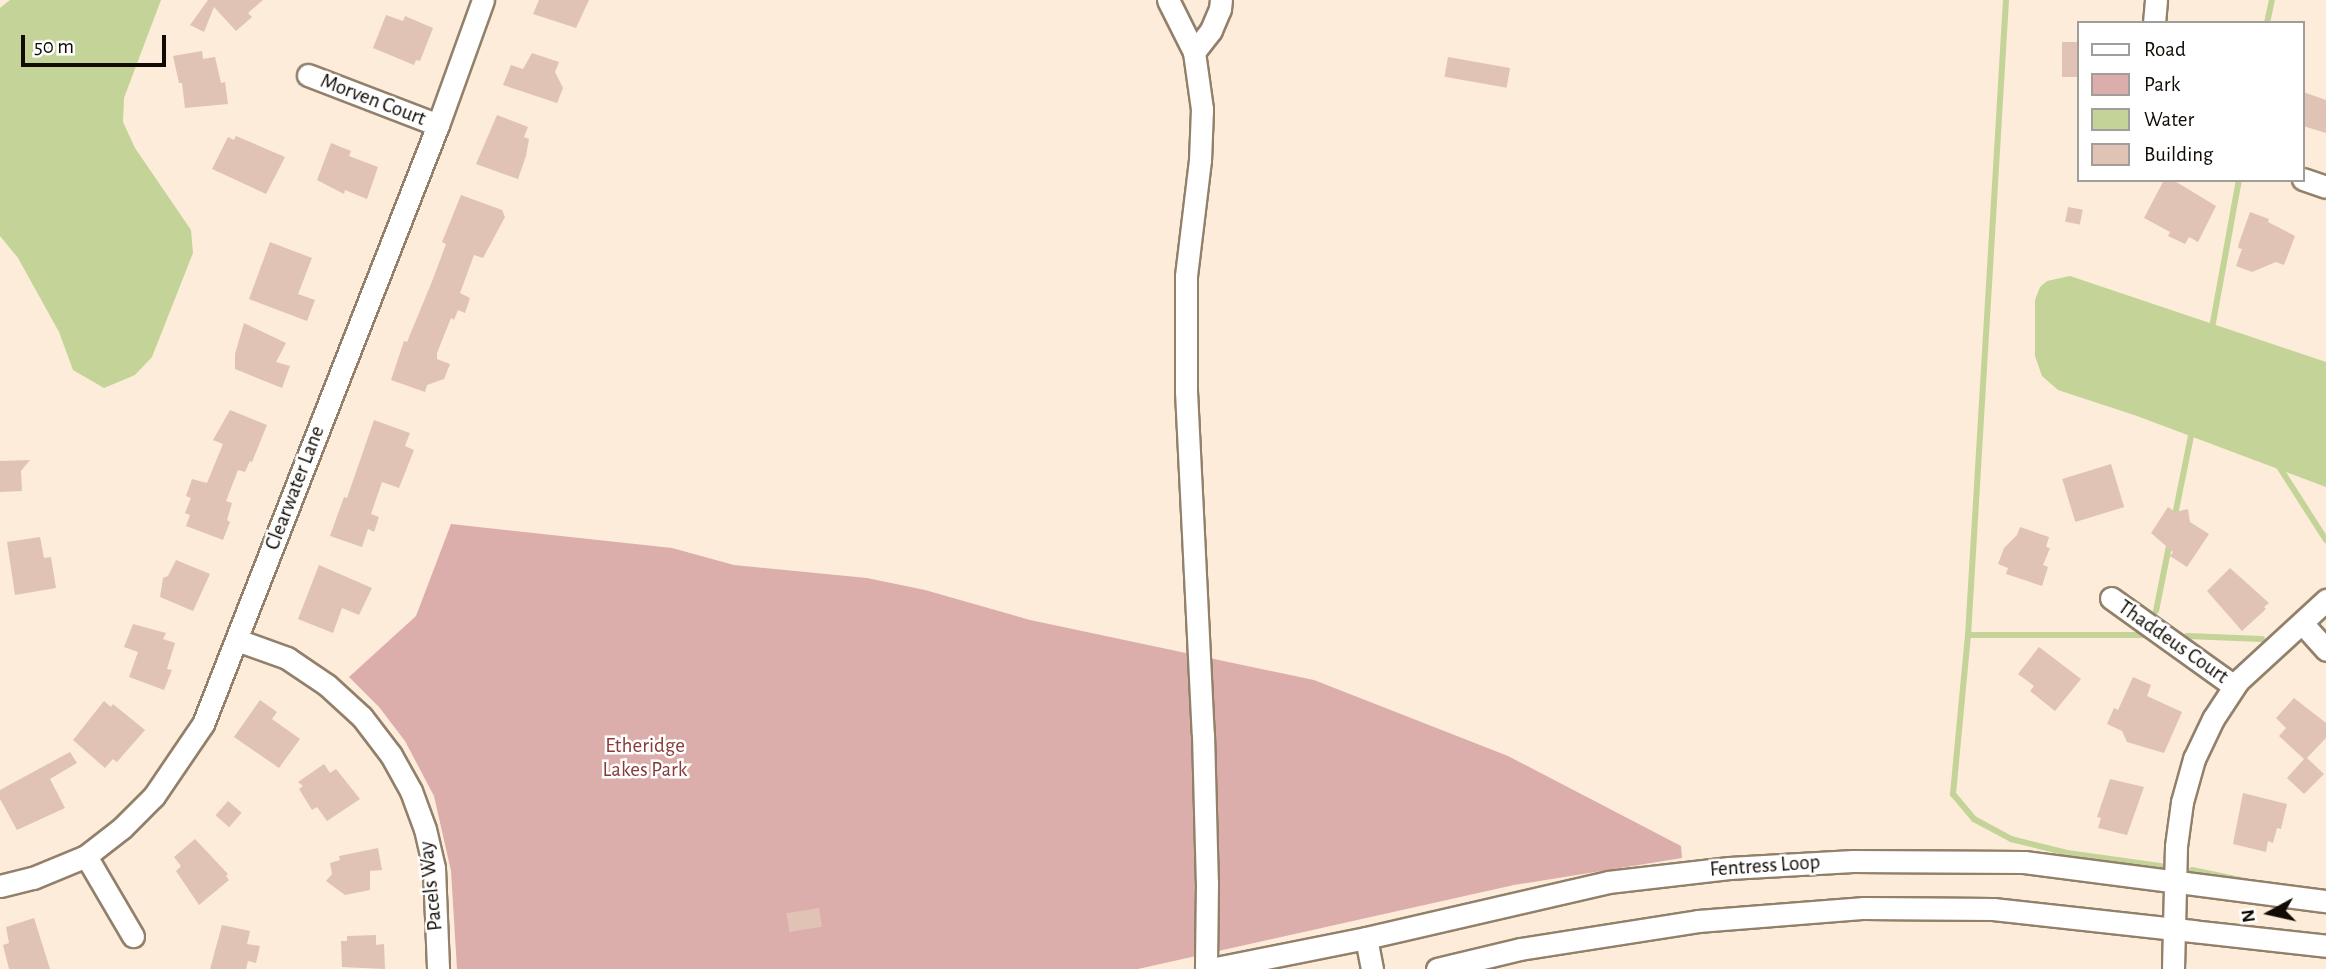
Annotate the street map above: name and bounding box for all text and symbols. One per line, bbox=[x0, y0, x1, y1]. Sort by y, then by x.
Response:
scale bar bbox=[24, 21, 170, 65]
legend bbox=[2078, 21, 2305, 182]
text: 50 m bbox=[34, 36, 74, 57]
text: Road bbox=[2144, 39, 2186, 60]
street label: Morven Court bbox=[317, 68, 429, 132]
text: Park bbox=[2144, 74, 2180, 95]
text: Water bbox=[2144, 109, 2194, 130]
text: Building bbox=[2144, 144, 2213, 165]
street label: Clearwater Lane bbox=[260, 422, 330, 554]
street label: Thaddeus Court bbox=[2113, 595, 2233, 689]
park label: Etheridge Lakes Park bbox=[603, 733, 687, 783]
street label: Pacels Way bbox=[414, 840, 448, 932]
street label: Fentress Loop bbox=[1709, 850, 1821, 882]
north arrow bbox=[2235, 878, 2305, 948]
text: N bbox=[2238, 908, 2259, 924]

